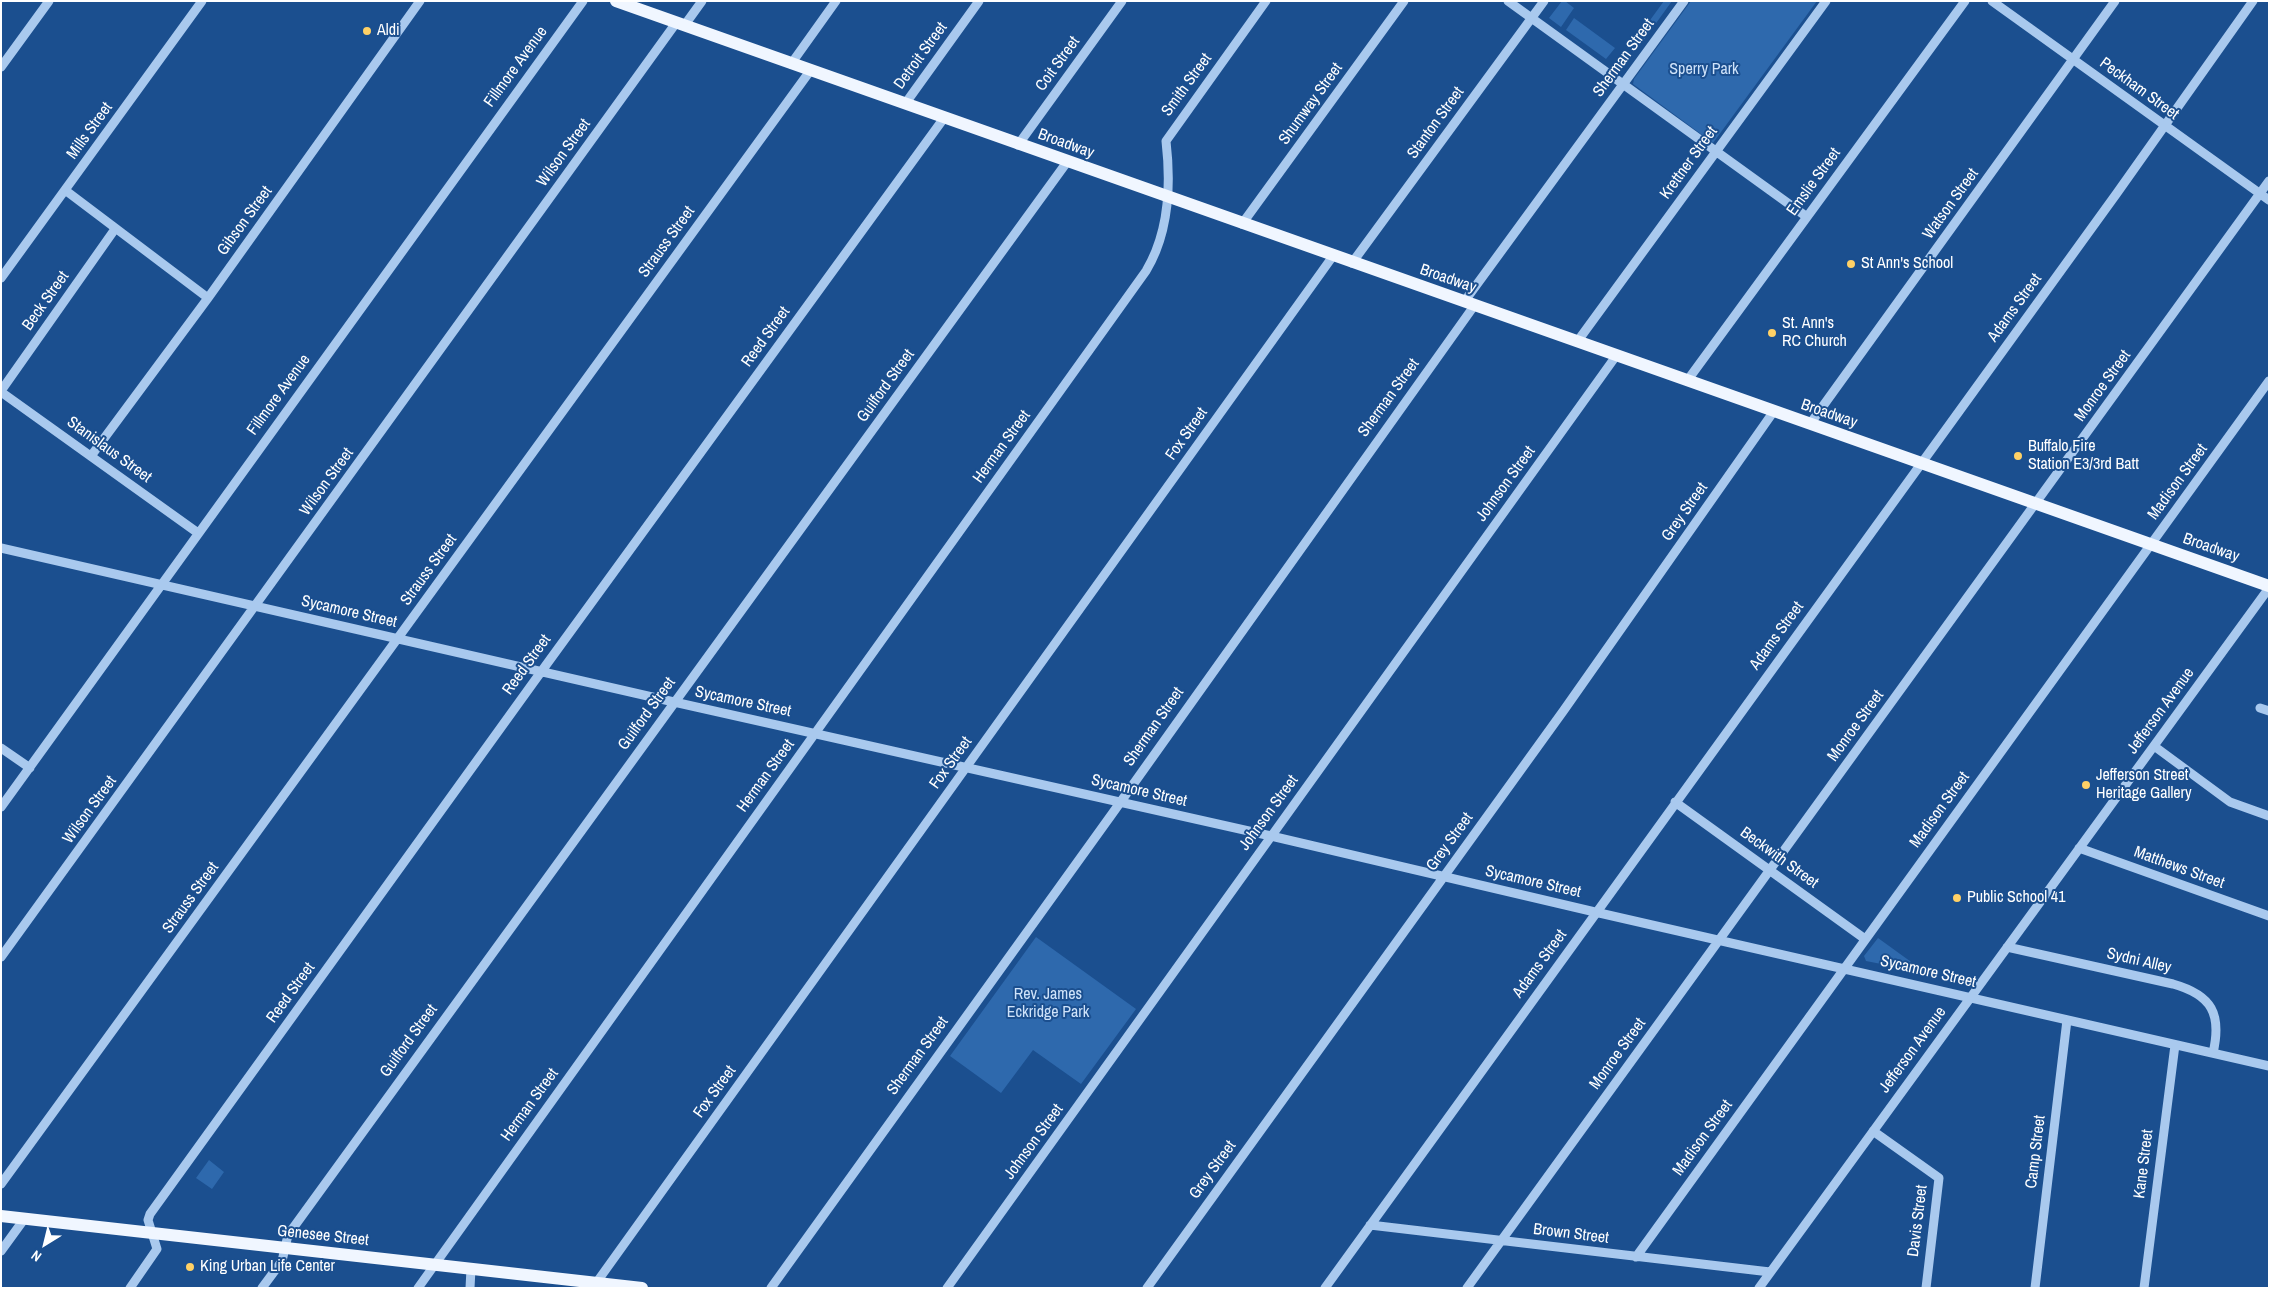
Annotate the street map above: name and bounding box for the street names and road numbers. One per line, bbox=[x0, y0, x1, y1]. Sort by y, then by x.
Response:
street label: Sherman Street bbox=[1589, 15, 1659, 101]
street label: Detroit Street bbox=[890, 19, 952, 93]
street label: Fillmore Avenue bbox=[480, 23, 552, 111]
street label: Coit Street bbox=[1032, 33, 1084, 95]
street label: Smith Street bbox=[1158, 50, 1216, 120]
street label: Peckham Street bbox=[2096, 54, 2182, 124]
street label: Shumway Street bbox=[1275, 59, 1347, 149]
street label: Stanton Street bbox=[1404, 83, 1468, 163]
street label: Mills Street bbox=[63, 99, 117, 163]
street label: Wilson Street bbox=[533, 116, 595, 190]
street label: Krettner Street bbox=[1656, 123, 1722, 203]
street label: Broadway bbox=[1035, 125, 1097, 163]
street label: Emslie Street bbox=[1783, 145, 1845, 219]
street label: Watson Street bbox=[1919, 165, 1983, 243]
street label: Gibson Street bbox=[213, 183, 277, 259]
street label: Strauss Street bbox=[635, 203, 699, 281]
street label: Broadway bbox=[1417, 260, 1479, 298]
street label: Beck Street bbox=[19, 268, 73, 334]
street label: Adams Street bbox=[1984, 270, 2046, 346]
street label: Reed Street bbox=[738, 303, 794, 371]
street label: Guilford Street bbox=[853, 346, 919, 426]
street label: Monroe Street bbox=[2071, 347, 2135, 425]
street label: Fillmore Avenue bbox=[243, 351, 315, 439]
street label: Sherman Street bbox=[1354, 355, 1424, 441]
street label: Broadway bbox=[1798, 395, 1860, 433]
street label: Fox Street bbox=[1162, 404, 1212, 464]
street label: Herman Street bbox=[969, 407, 1035, 487]
street label: Stanislaus Street bbox=[63, 413, 155, 487]
street label: Madison Street bbox=[2144, 440, 2212, 524]
street label: Johnson Street bbox=[1472, 443, 1540, 525]
street label: Wilson Street bbox=[296, 445, 358, 519]
street label: Grey Street bbox=[1658, 479, 1712, 545]
street label: Broadway bbox=[2180, 529, 2242, 567]
street label: Strauss Street bbox=[397, 531, 461, 609]
street label: Sycamore Street bbox=[299, 592, 399, 632]
street label: Adams Street bbox=[1746, 598, 1808, 674]
street label: Reed Street bbox=[499, 631, 555, 699]
street label: Jefferson Avenue bbox=[2123, 664, 2199, 758]
street label: Guilford Street bbox=[614, 674, 680, 754]
street label: Sycamore Street bbox=[693, 682, 793, 722]
street label: Sherman Street bbox=[1120, 684, 1188, 770]
street label: Monroe Street bbox=[1824, 687, 1888, 765]
street label: Fox Street bbox=[926, 733, 976, 793]
street label: Herman Street bbox=[733, 736, 799, 816]
street label: Madison Street bbox=[1906, 768, 1974, 852]
street label: Sycamore Street bbox=[1089, 771, 1189, 811]
street label: Johnson Street bbox=[1235, 772, 1303, 854]
street label: Wilson Street bbox=[59, 773, 121, 847]
street label: Grey Street bbox=[1423, 809, 1477, 875]
street label: Beckwith Street bbox=[1736, 823, 1822, 893]
street label: Matthews Street bbox=[2131, 843, 2227, 893]
street label: Strauss Street bbox=[159, 859, 223, 937]
street label: Sycamore Street bbox=[1483, 862, 1583, 902]
street label: Adams Street bbox=[1509, 926, 1571, 1002]
street label: Sydni Alley bbox=[2105, 944, 2173, 978]
street label: Sycamore Street bbox=[1878, 952, 1978, 992]
street label: Reed Street bbox=[263, 959, 319, 1027]
street label: Guilford Street bbox=[376, 1001, 442, 1081]
street label: Jefferson Avenue bbox=[1875, 1003, 1951, 1097]
street label: Sherman Street bbox=[883, 1013, 953, 1099]
street label: Monroe Street bbox=[1586, 1015, 1650, 1093]
street label: Fox Street bbox=[690, 1062, 740, 1122]
street label: Herman Street bbox=[497, 1065, 563, 1145]
street label: Madison Street bbox=[1669, 1096, 1737, 1180]
street label: Johnson Street bbox=[1000, 1101, 1068, 1183]
street label: Camp Street bbox=[2022, 1114, 2050, 1190]
street label: Kane Street bbox=[2130, 1128, 2158, 1200]
street label: Grey Street bbox=[1186, 1137, 1240, 1203]
street label: Davis Street bbox=[1904, 1184, 1932, 1258]
street label: Brown Street bbox=[1532, 1220, 1610, 1248]
street label: Genesee Street bbox=[276, 1222, 370, 1250]

